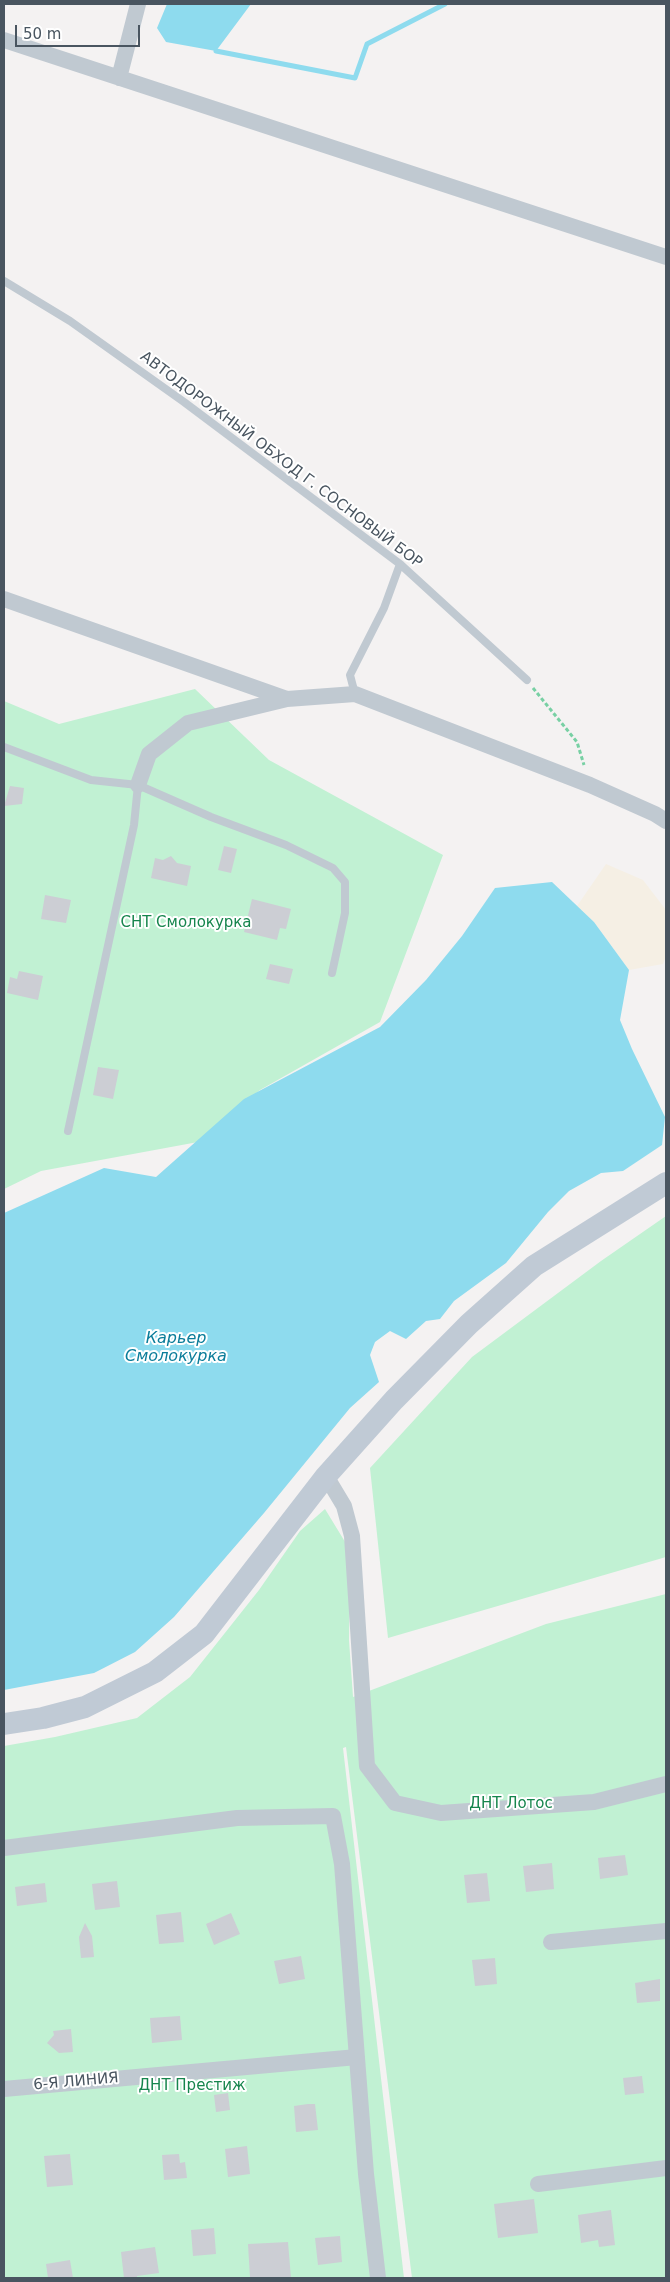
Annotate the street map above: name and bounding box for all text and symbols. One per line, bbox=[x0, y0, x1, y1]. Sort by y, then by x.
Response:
scale bar bbox=[18, 15, 142, 47]
text: 50 m bbox=[23, 25, 61, 43]
street label: АВТОДОРОЖНЫЙ ОБХОД Г. СОСНОВЫЙ БОР bbox=[136, 348, 426, 572]
park label: СНТ Смолокурка bbox=[120, 914, 252, 932]
water label: Карьер Смолокурка bbox=[125, 1329, 227, 1367]
park label: ДНТ Лотос bbox=[469, 1795, 553, 1813]
street label: 6-Я ЛИНИЯ bbox=[33, 2069, 119, 2095]
park label: ДНТ Престиж bbox=[138, 2077, 246, 2095]

